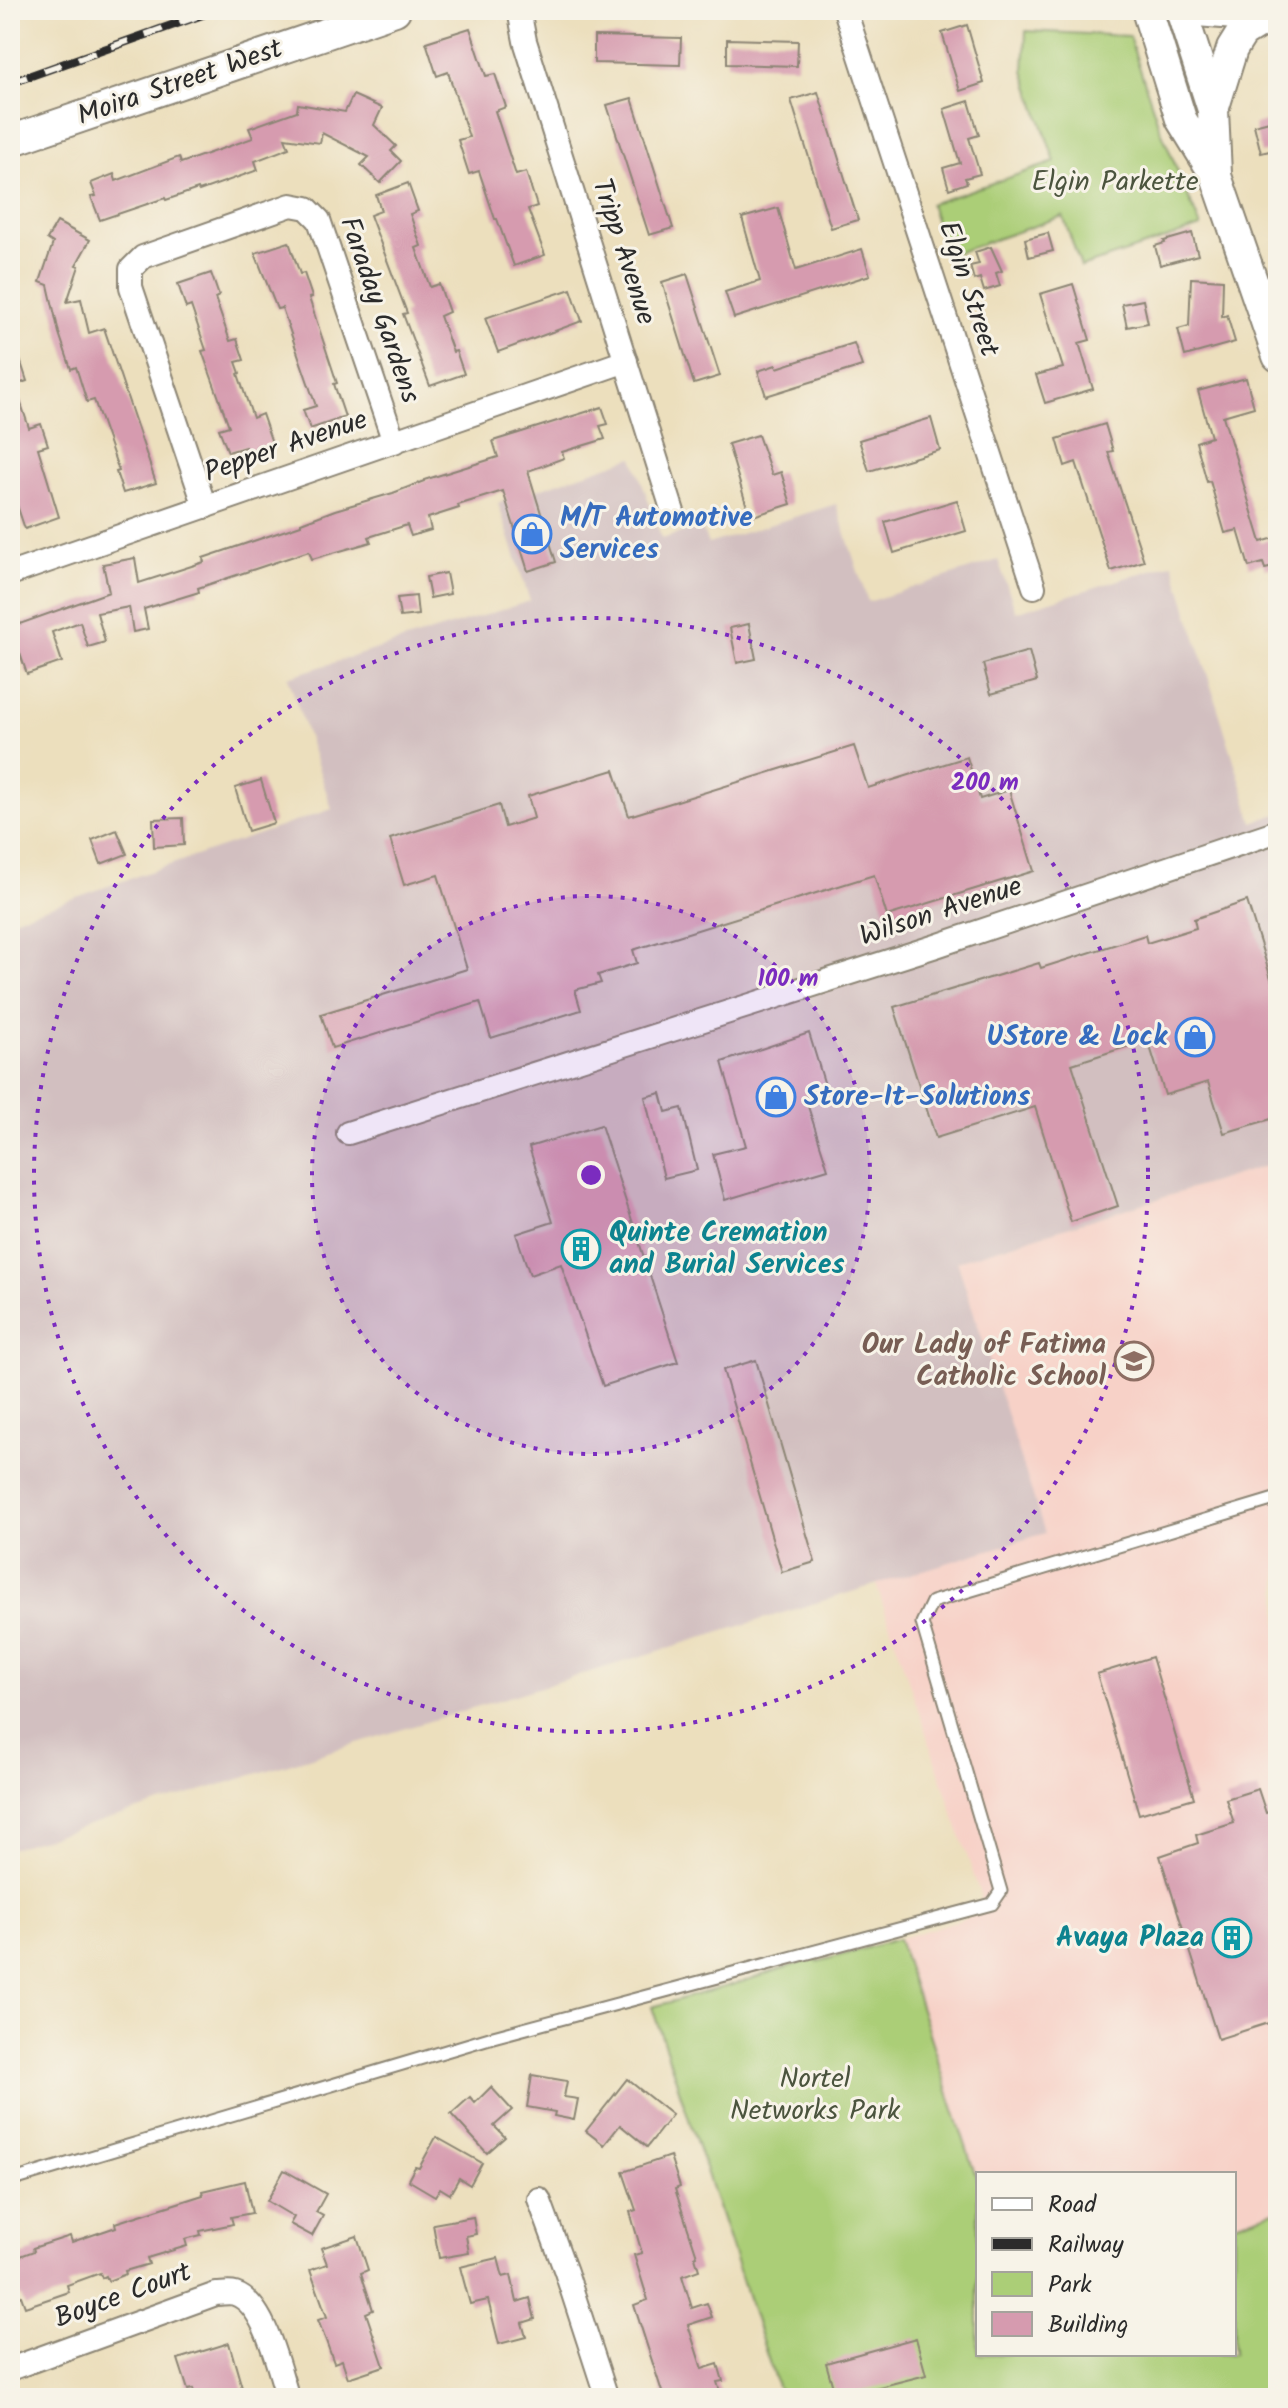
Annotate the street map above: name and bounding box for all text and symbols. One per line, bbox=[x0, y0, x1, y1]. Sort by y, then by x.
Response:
street label: Moira Street West bbox=[71, 26, 290, 139]
park label: Elgin Parkette bbox=[1032, 160, 1199, 205]
street label: Tripp Avenue bbox=[578, 173, 668, 331]
street label: Faraday Gardens bbox=[326, 211, 432, 409]
street label: Elgin Street bbox=[925, 215, 1011, 364]
street label: Pepper Avenue bbox=[198, 398, 374, 496]
place label: M/T Automotive Services bbox=[560, 496, 753, 573]
shop icon: M/T Automotive Services bbox=[511, 513, 553, 555]
text: 200 m bbox=[951, 764, 1019, 803]
street label: Wilson Avenue bbox=[854, 864, 1029, 959]
text: 100 m bbox=[758, 960, 818, 999]
place label: UStore & Lock bbox=[987, 1015, 1168, 1060]
shop icon: UStore & Lock bbox=[1174, 1016, 1216, 1058]
place label: Store-It-Solutions bbox=[804, 1075, 1030, 1120]
shop icon: Store-It-Solutions bbox=[755, 1076, 797, 1118]
centre of rings bbox=[577, 1161, 605, 1189]
place label: Quinte Cremation and Burial Services bbox=[609, 1211, 844, 1288]
building icon: Quinte Cremation and Burial Services bbox=[560, 1228, 602, 1270]
place label: Our Lady of Fatima Catholic School bbox=[862, 1323, 1107, 1400]
school or university icon: Our Lady of Fatima Catholic School bbox=[1113, 1340, 1155, 1382]
place label: Avaya Plaza bbox=[1056, 1916, 1204, 1961]
building icon: Avaya Plaza bbox=[1211, 1917, 1253, 1959]
park label: Nortel Networks Park bbox=[730, 2057, 901, 2134]
legend bbox=[976, 2172, 1236, 2356]
text: Road bbox=[1048, 2186, 1097, 2225]
text: Railway bbox=[1048, 2226, 1124, 2265]
street label: Boyce Court bbox=[48, 2250, 199, 2342]
text: Park bbox=[1048, 2266, 1092, 2305]
text: Building bbox=[1048, 2306, 1128, 2345]

